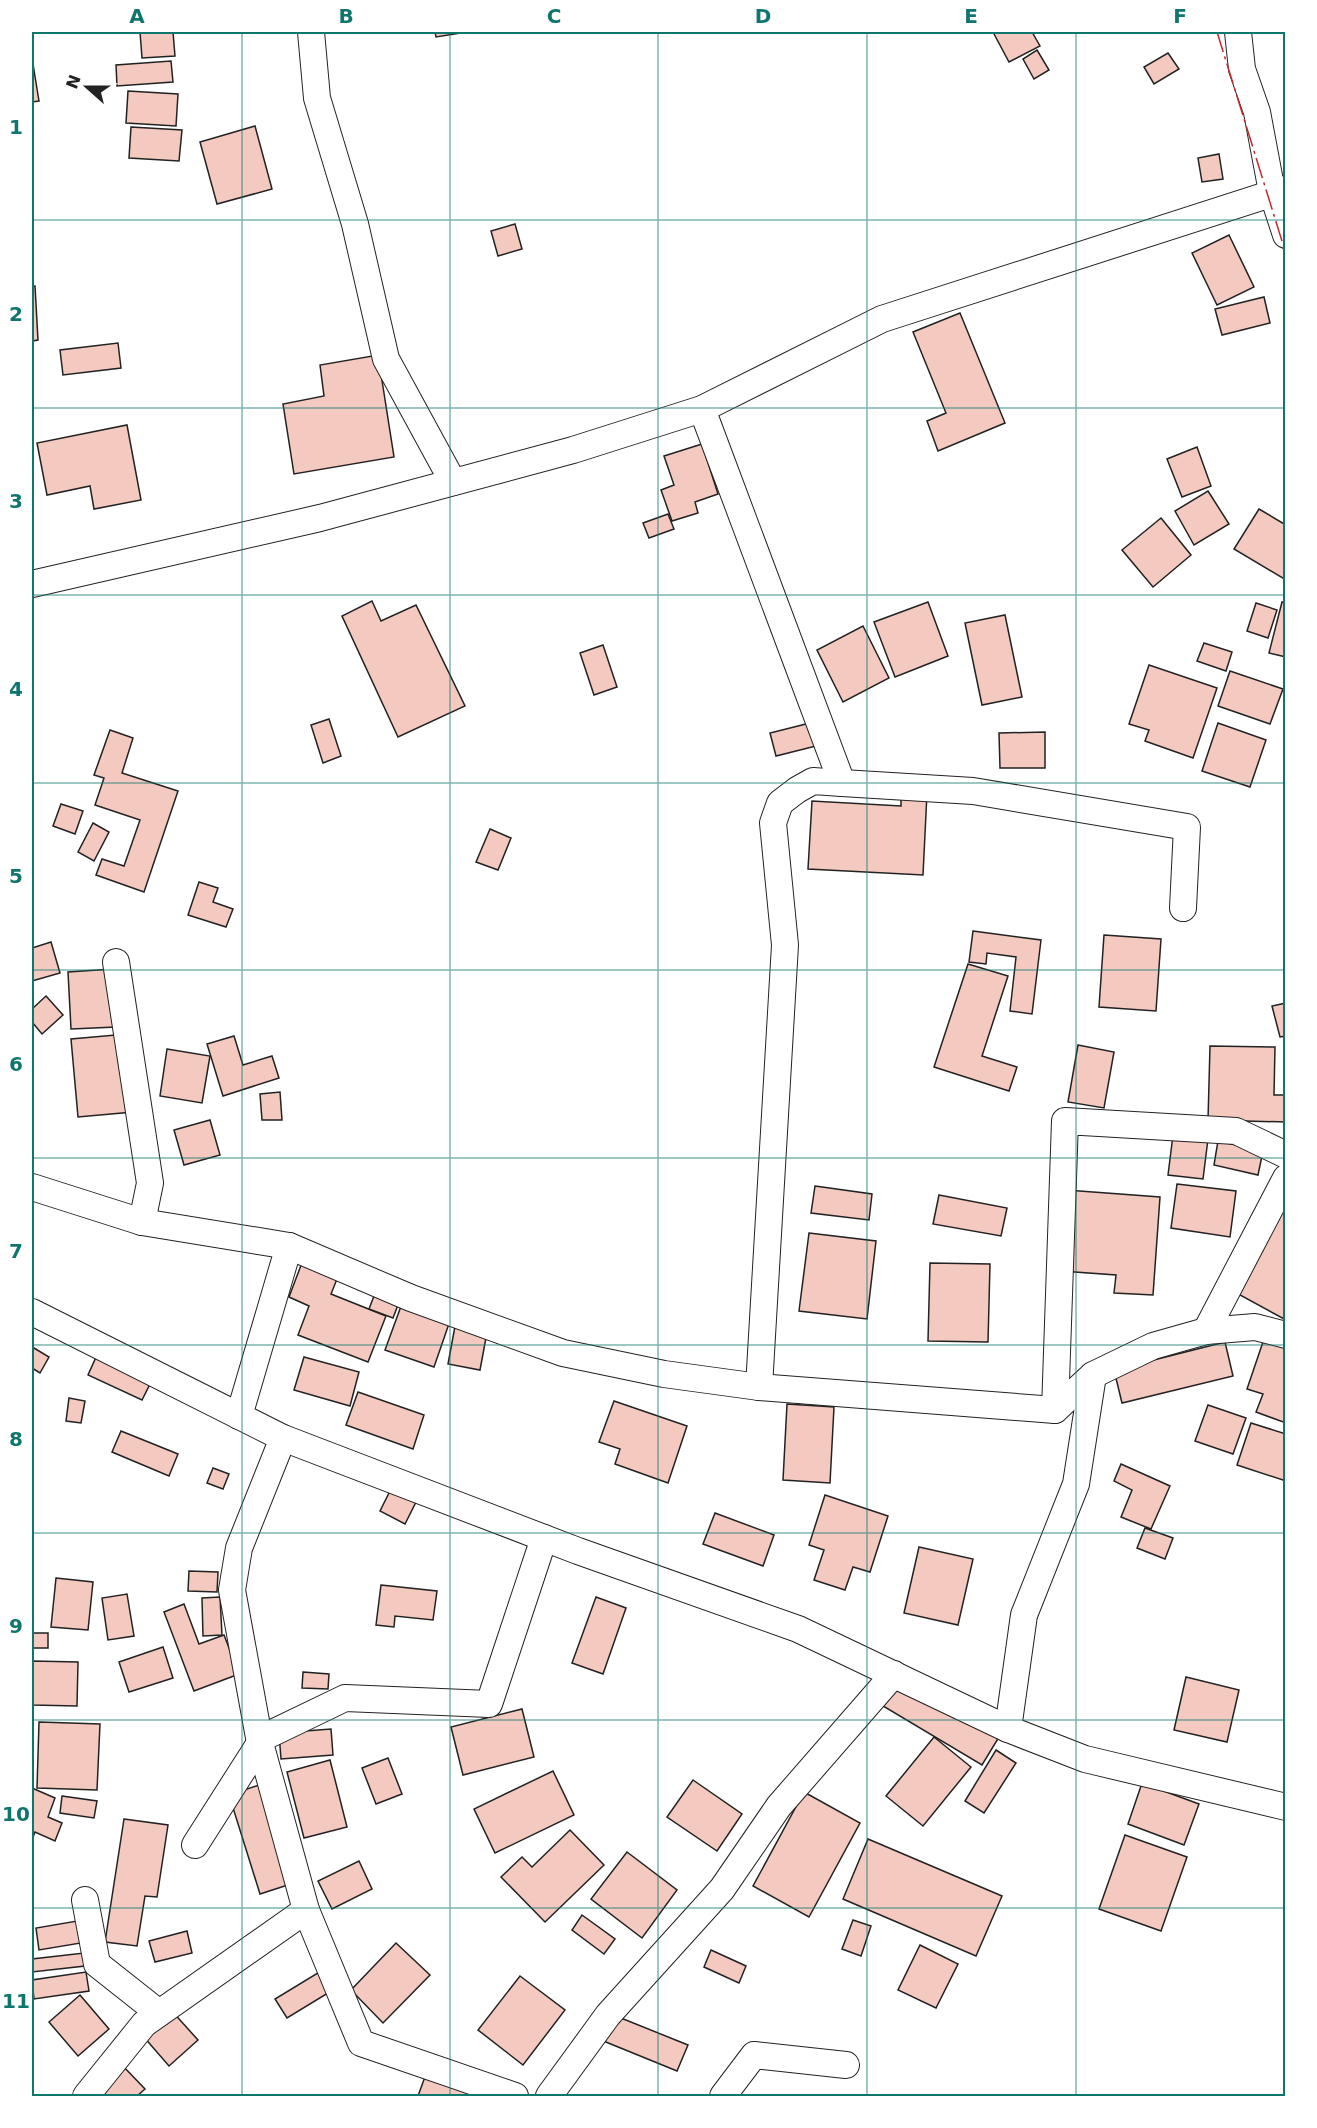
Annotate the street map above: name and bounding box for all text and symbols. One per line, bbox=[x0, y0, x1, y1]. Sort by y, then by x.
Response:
text: A bbox=[129, 4, 145, 28]
text: B bbox=[338, 4, 354, 28]
text: C bbox=[547, 4, 561, 28]
text: D bbox=[755, 4, 771, 28]
text: E bbox=[964, 4, 978, 28]
text: F bbox=[1173, 4, 1187, 28]
north arrow bbox=[57, 57, 117, 117]
text: N bbox=[62, 72, 85, 91]
text: 1 bbox=[9, 115, 23, 139]
text: 2 bbox=[9, 302, 23, 326]
text: 3 bbox=[9, 489, 23, 513]
text: 4 bbox=[9, 677, 23, 701]
text: 5 bbox=[9, 864, 23, 888]
text: 6 bbox=[9, 1052, 23, 1076]
text: 7 bbox=[9, 1239, 23, 1263]
text: 8 bbox=[9, 1427, 23, 1451]
text: 9 bbox=[9, 1614, 23, 1638]
text: 10 bbox=[2, 1802, 30, 1826]
text: 11 bbox=[2, 1989, 30, 2013]

